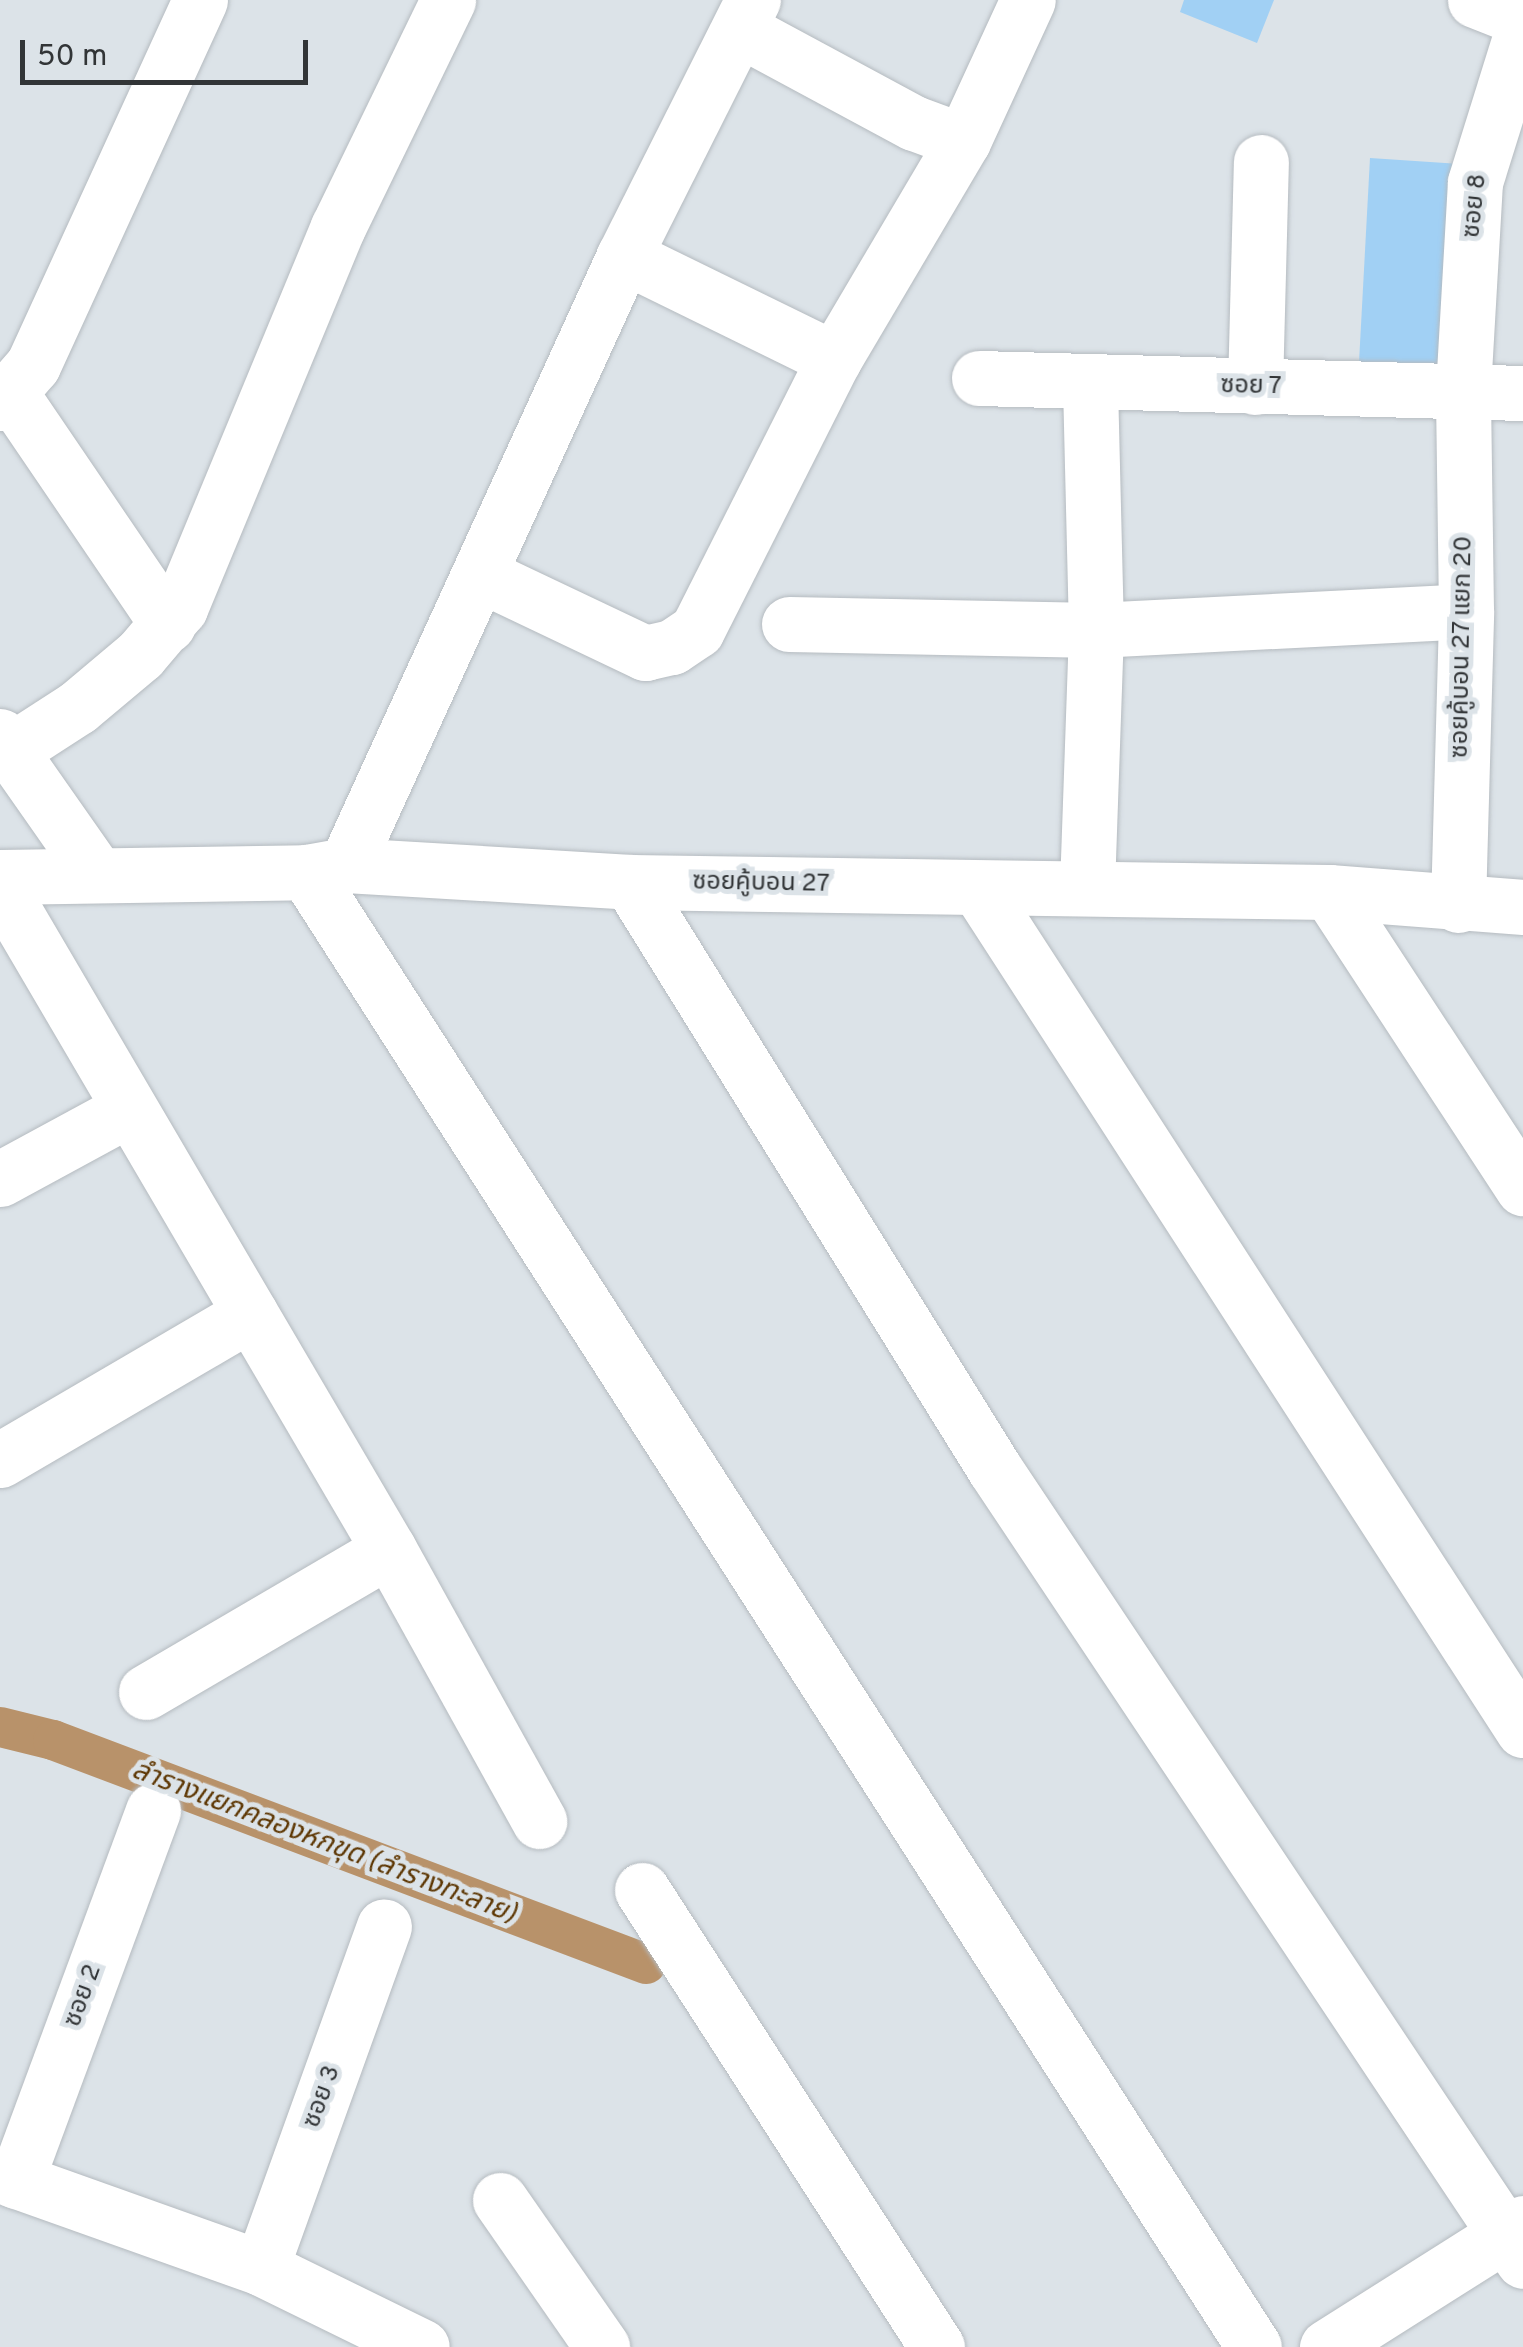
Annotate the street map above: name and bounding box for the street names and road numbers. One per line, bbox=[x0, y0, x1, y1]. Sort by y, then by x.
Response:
street label: ซอย 8 bbox=[1458, 172, 1494, 240]
street label: ซอย 7 bbox=[1220, 371, 1282, 403]
street label: ซอยคู้บอน 27 แยก 20 bbox=[1446, 535, 1480, 759]
street label: ซอยคู้บอน 27 bbox=[692, 868, 830, 900]
street label: ซอย 2 bbox=[59, 1961, 109, 2031]
street label: ซอย 3 bbox=[298, 2062, 348, 2132]

